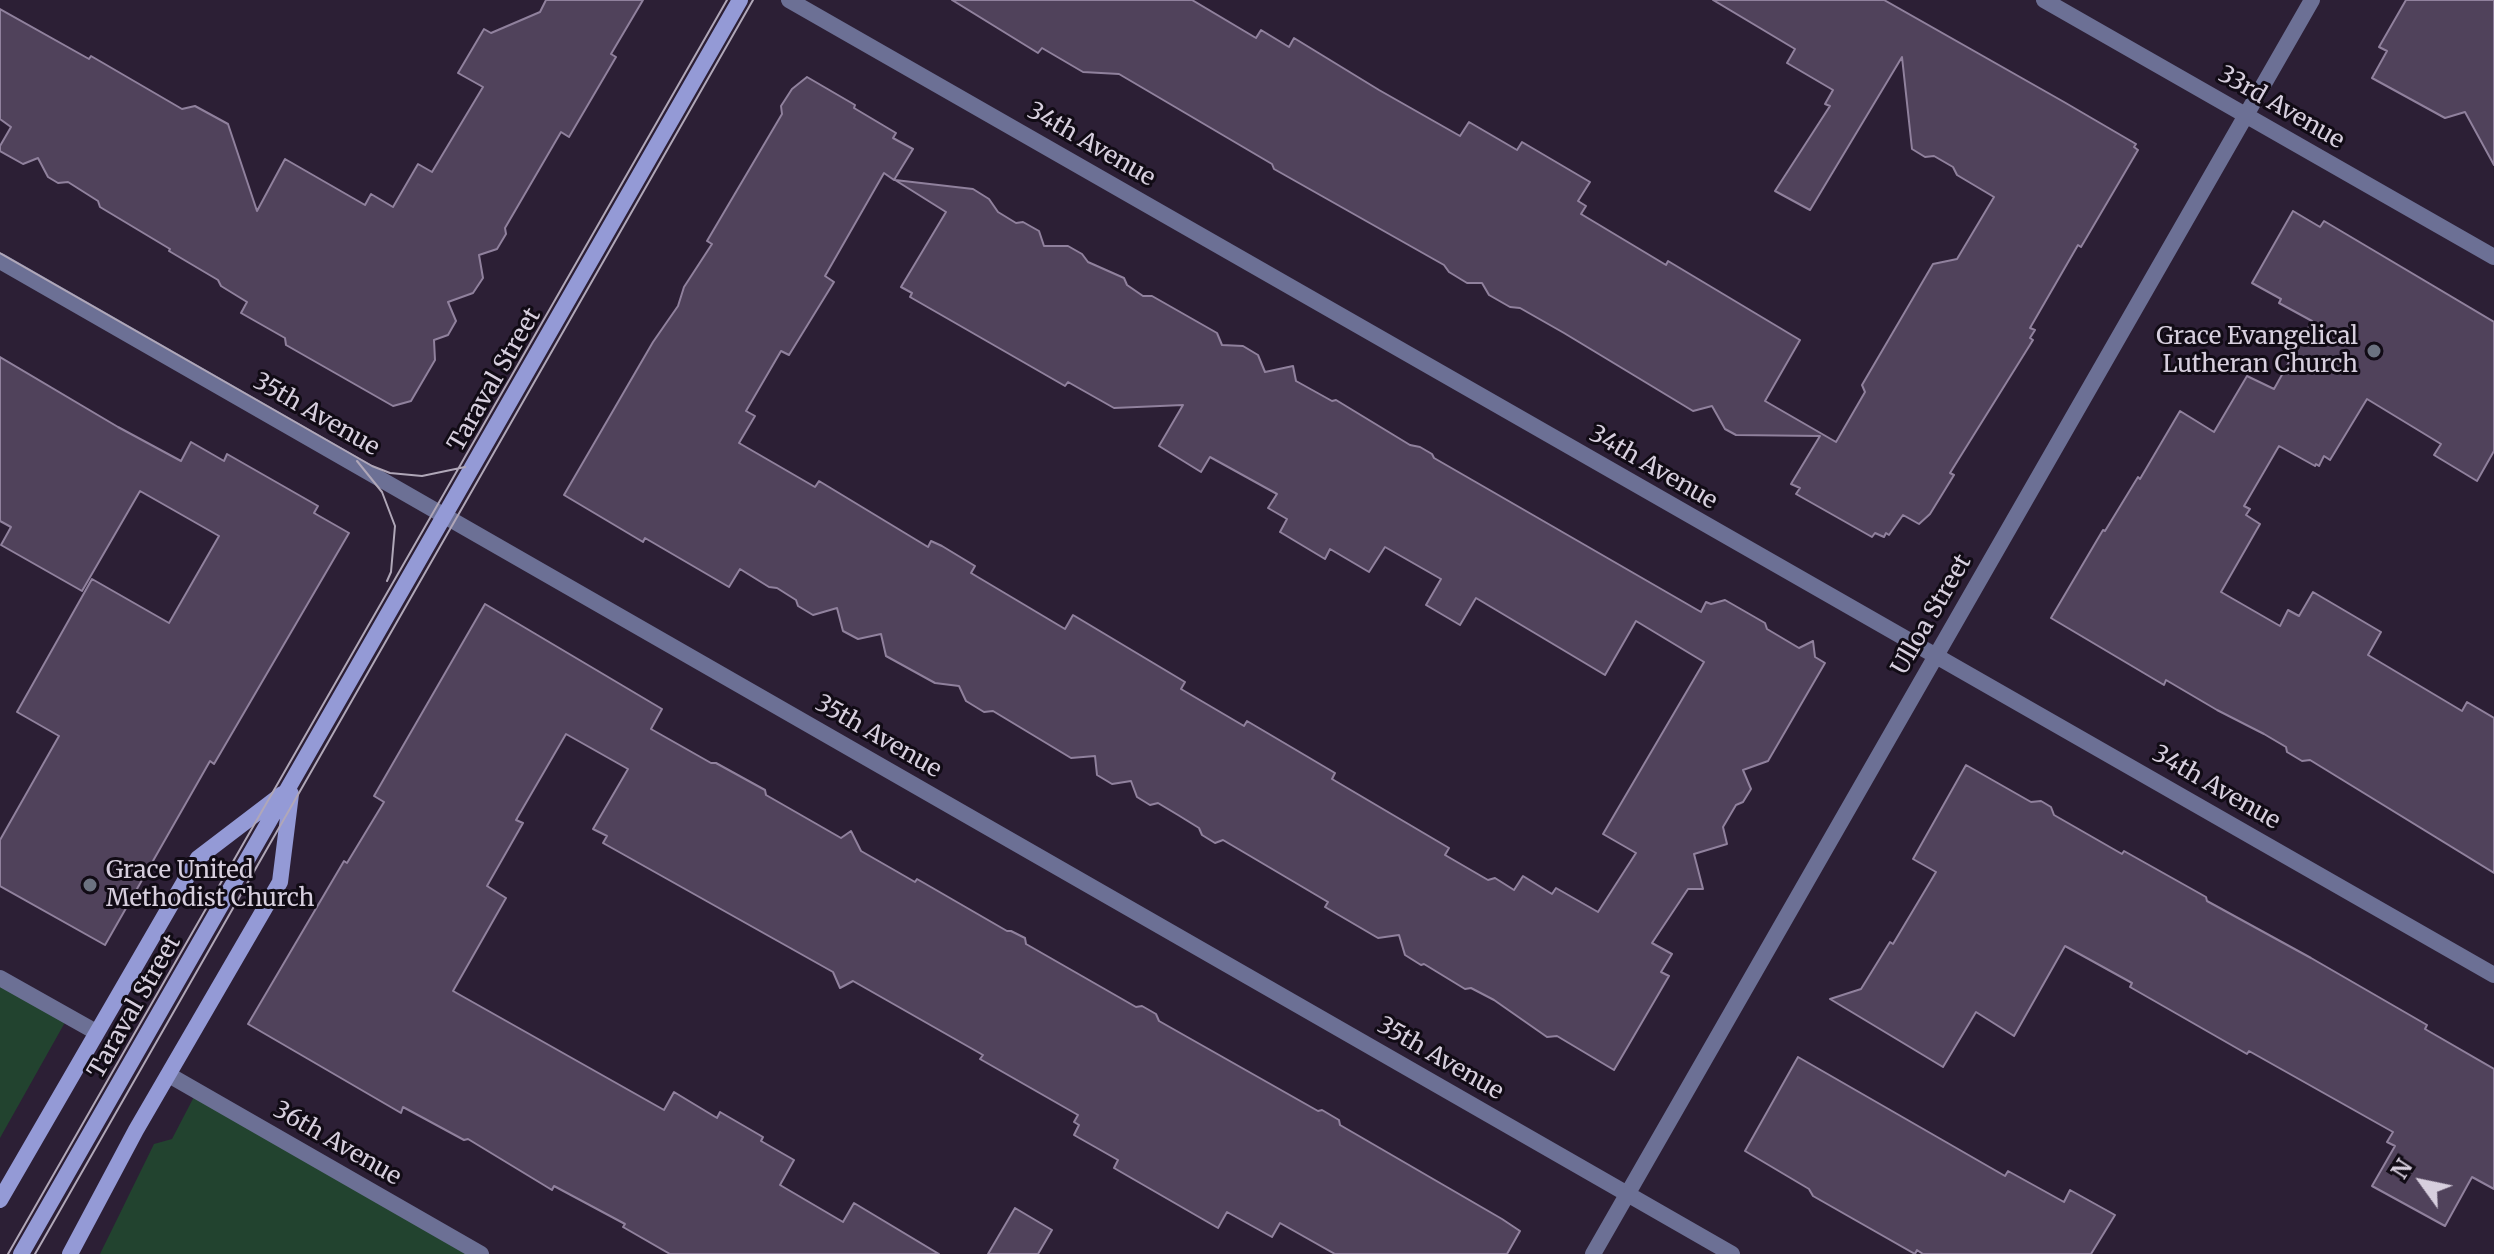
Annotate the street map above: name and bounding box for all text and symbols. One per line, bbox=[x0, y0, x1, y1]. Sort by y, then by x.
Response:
street label: 33rd Avenue bbox=[2213, 60, 2349, 156]
street label: 34th Avenue bbox=[1022, 97, 1160, 193]
street label: Taraval Street bbox=[442, 303, 548, 457]
place label: Grace Evangelical Lutheran Church bbox=[2156, 323, 2358, 379]
marker: Grace Evangelical Lutheran Church bbox=[2365, 342, 2383, 360]
street label: 35th Avenue bbox=[248, 367, 384, 463]
street label: 34th Avenue bbox=[1584, 420, 1722, 516]
street label: Ulloa Street bbox=[1886, 550, 1978, 680]
street label: 35th Avenue bbox=[810, 689, 946, 785]
street label: 34th Avenue bbox=[2147, 740, 2285, 836]
place label: Grace United Methodist Church bbox=[106, 857, 314, 913]
marker: Grace United Methodist Church bbox=[81, 876, 99, 894]
street label: Taraval Street bbox=[82, 930, 188, 1084]
street label: 35th Avenue bbox=[1372, 1011, 1508, 1107]
street label: 36th Avenue bbox=[268, 1096, 406, 1192]
north arrow bbox=[2382, 1142, 2462, 1222]
text: N bbox=[2385, 1154, 2418, 1184]

